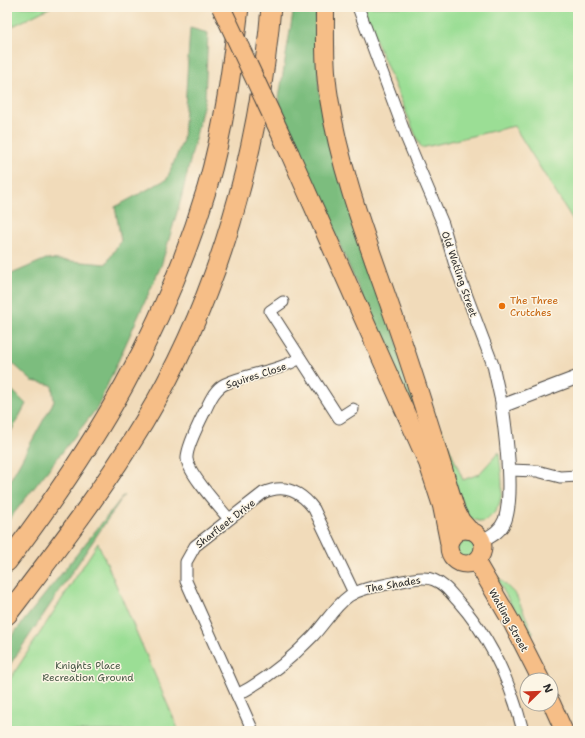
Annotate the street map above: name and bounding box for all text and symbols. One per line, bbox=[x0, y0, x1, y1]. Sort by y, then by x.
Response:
street label: Old Watling Street bbox=[439, 229, 480, 319]
place label: The Three Crutches bbox=[510, 294, 558, 319]
marker: The Three Crutches bbox=[497, 301, 507, 311]
street label: Squires Close bbox=[224, 359, 288, 391]
street label: Sharfleet Drive bbox=[193, 496, 258, 551]
street label: The Shades bbox=[365, 573, 422, 596]
street label: Watling Street bbox=[486, 586, 531, 654]
park label: Knights Place Recreation Ground bbox=[42, 659, 134, 684]
north arrow bbox=[519, 672, 559, 712]
text: N bbox=[539, 681, 556, 695]

